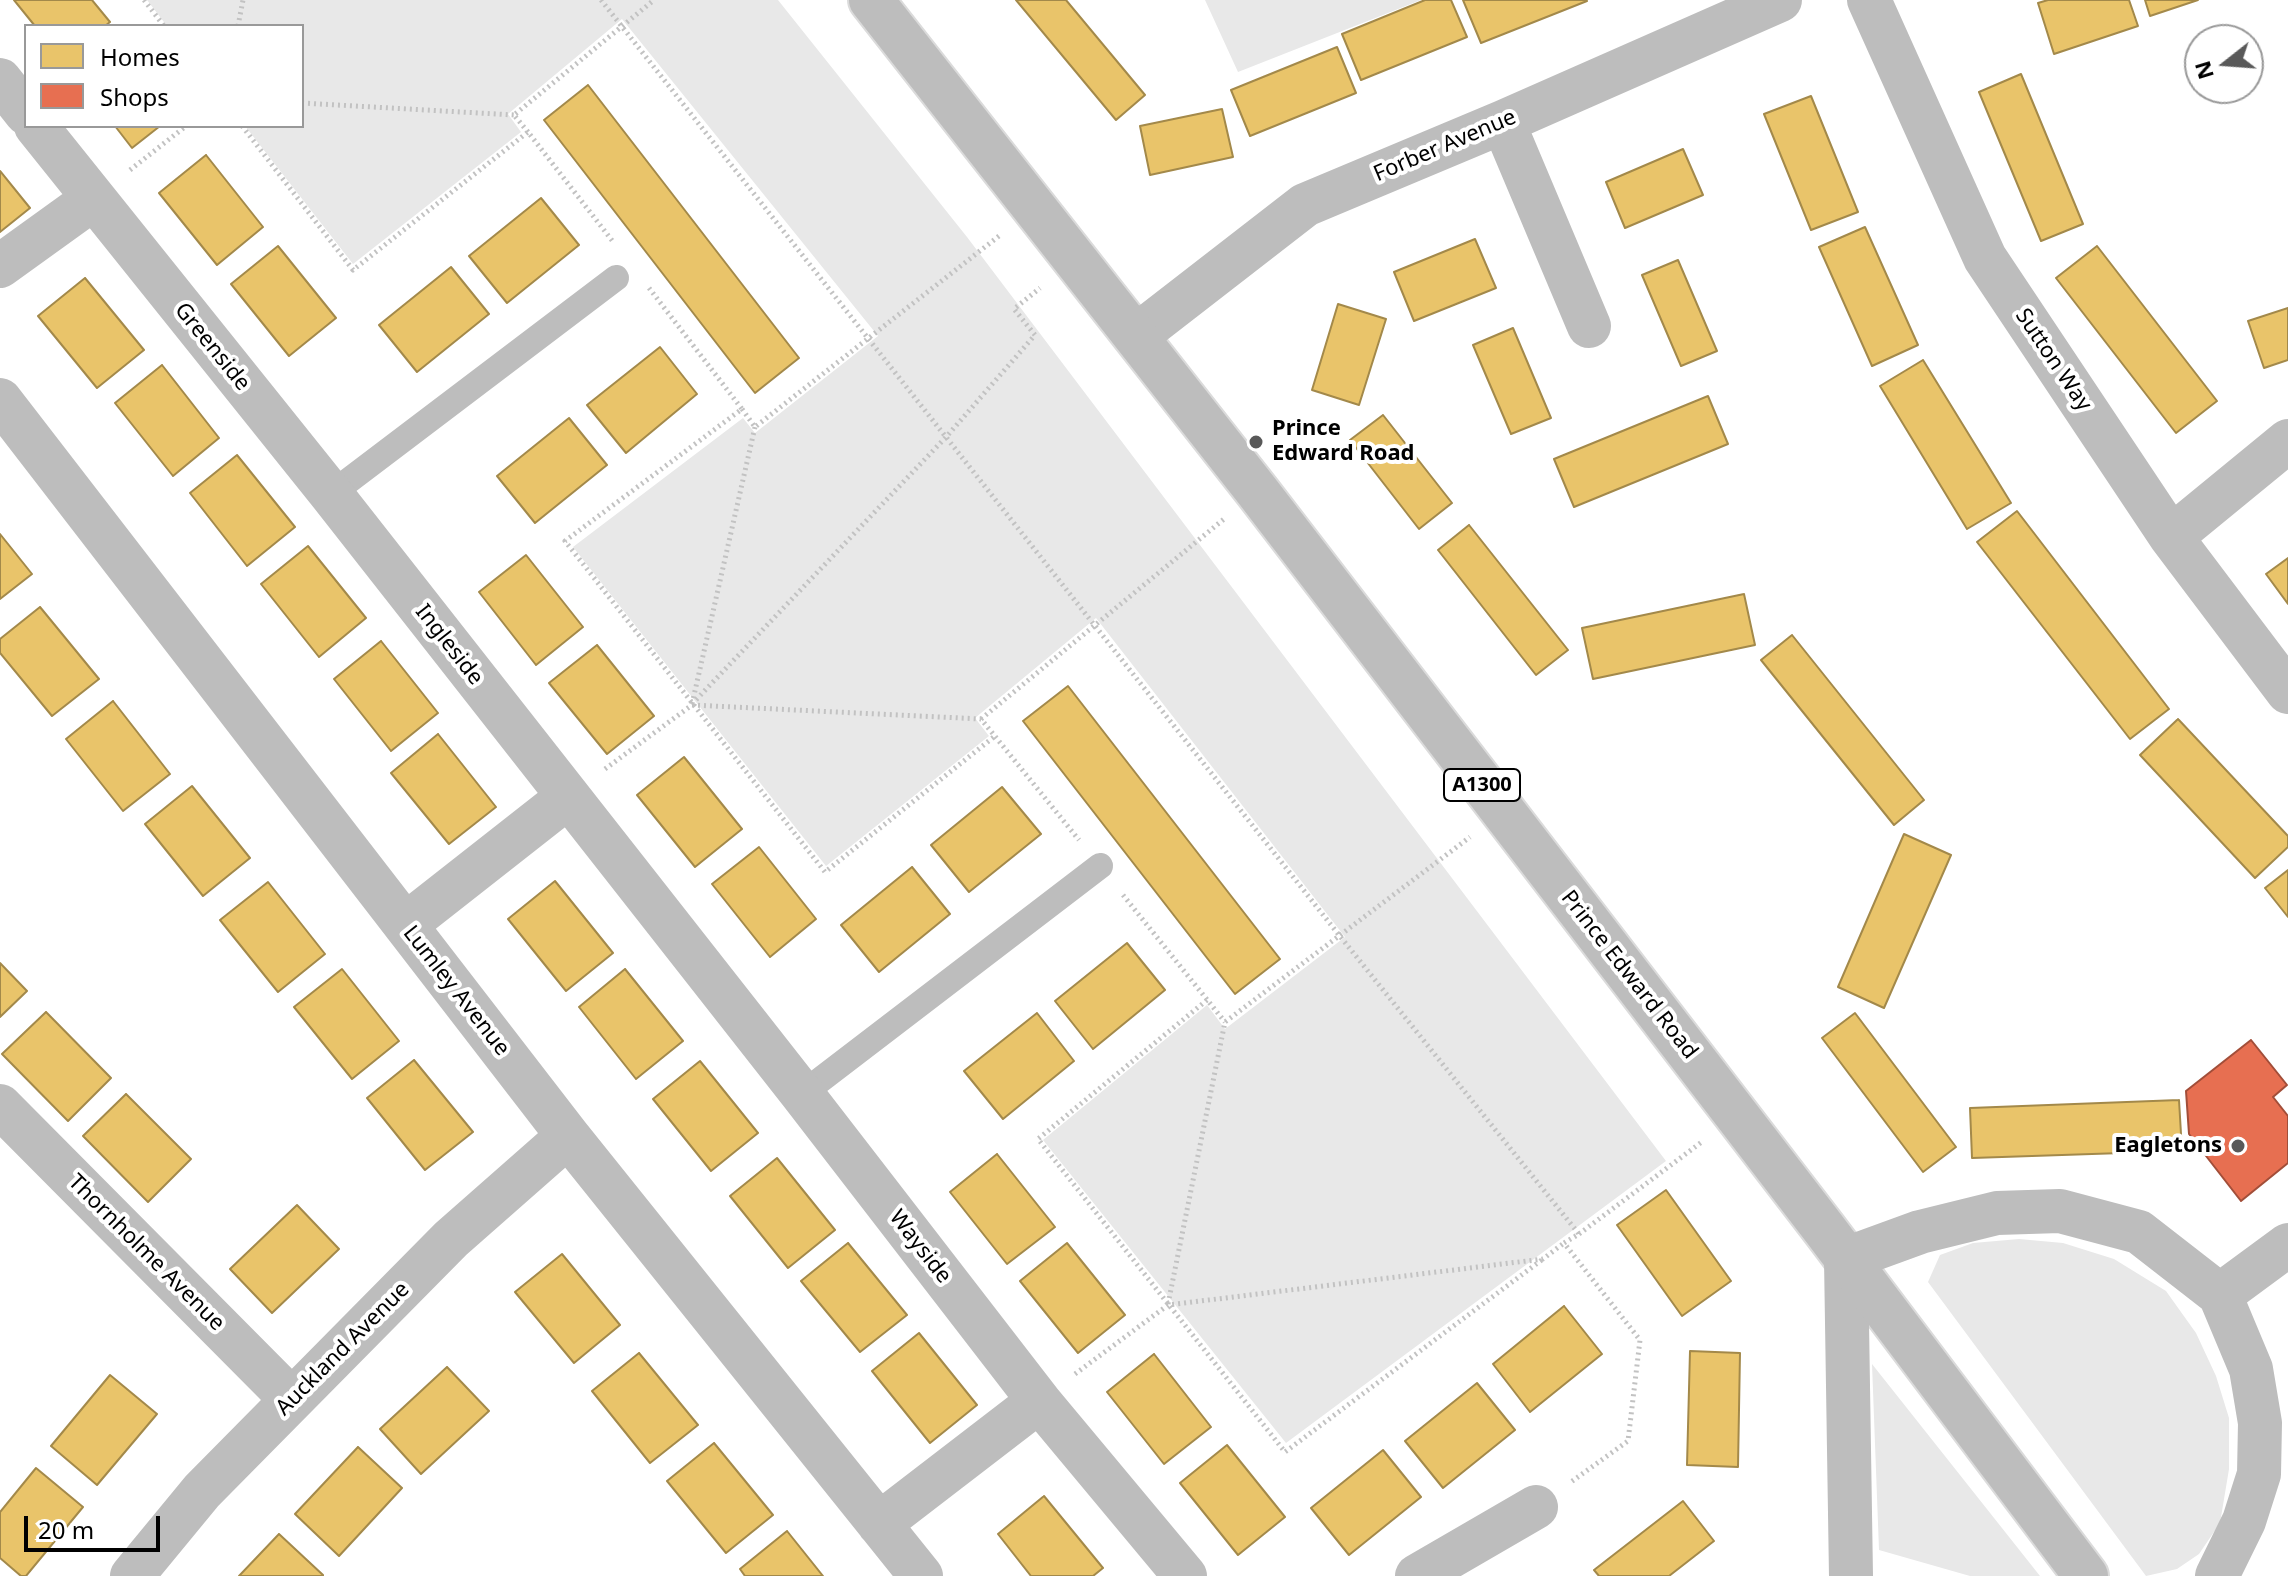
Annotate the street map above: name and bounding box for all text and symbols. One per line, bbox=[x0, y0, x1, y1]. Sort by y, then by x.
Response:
legend bbox=[24, 24, 304, 128]
north arrow bbox=[2184, 24, 2264, 104]
text: Homes bbox=[100, 40, 180, 73]
text: N bbox=[2186, 57, 2220, 83]
text: Shops bbox=[100, 80, 169, 113]
street label: Forber Avenue bbox=[1370, 104, 1520, 188]
street label: Greenside bbox=[169, 298, 255, 396]
street label: Sutton Way bbox=[2009, 304, 2097, 416]
place label: Prince Edward Road bbox=[1272, 416, 1415, 468]
marker: Prince Edward Road bbox=[1247, 433, 1265, 451]
street label: Ingleside bbox=[409, 600, 489, 690]
road number: A1300 bbox=[1444, 769, 1520, 801]
street label: Prince Edward Road bbox=[1555, 886, 1703, 1064]
street label: Lumley Avenue bbox=[397, 921, 515, 1061]
place label: Eagletons bbox=[2114, 1133, 2222, 1159]
marker: Eagletons bbox=[2229, 1137, 2247, 1155]
street label: Thornholme Avenue bbox=[62, 1169, 230, 1337]
street label: Wayside bbox=[883, 1205, 957, 1289]
street label: Auckland Avenue bbox=[271, 1277, 415, 1421]
scale bar bbox=[28, 1500, 164, 1550]
text: 20 m bbox=[38, 1513, 94, 1546]

